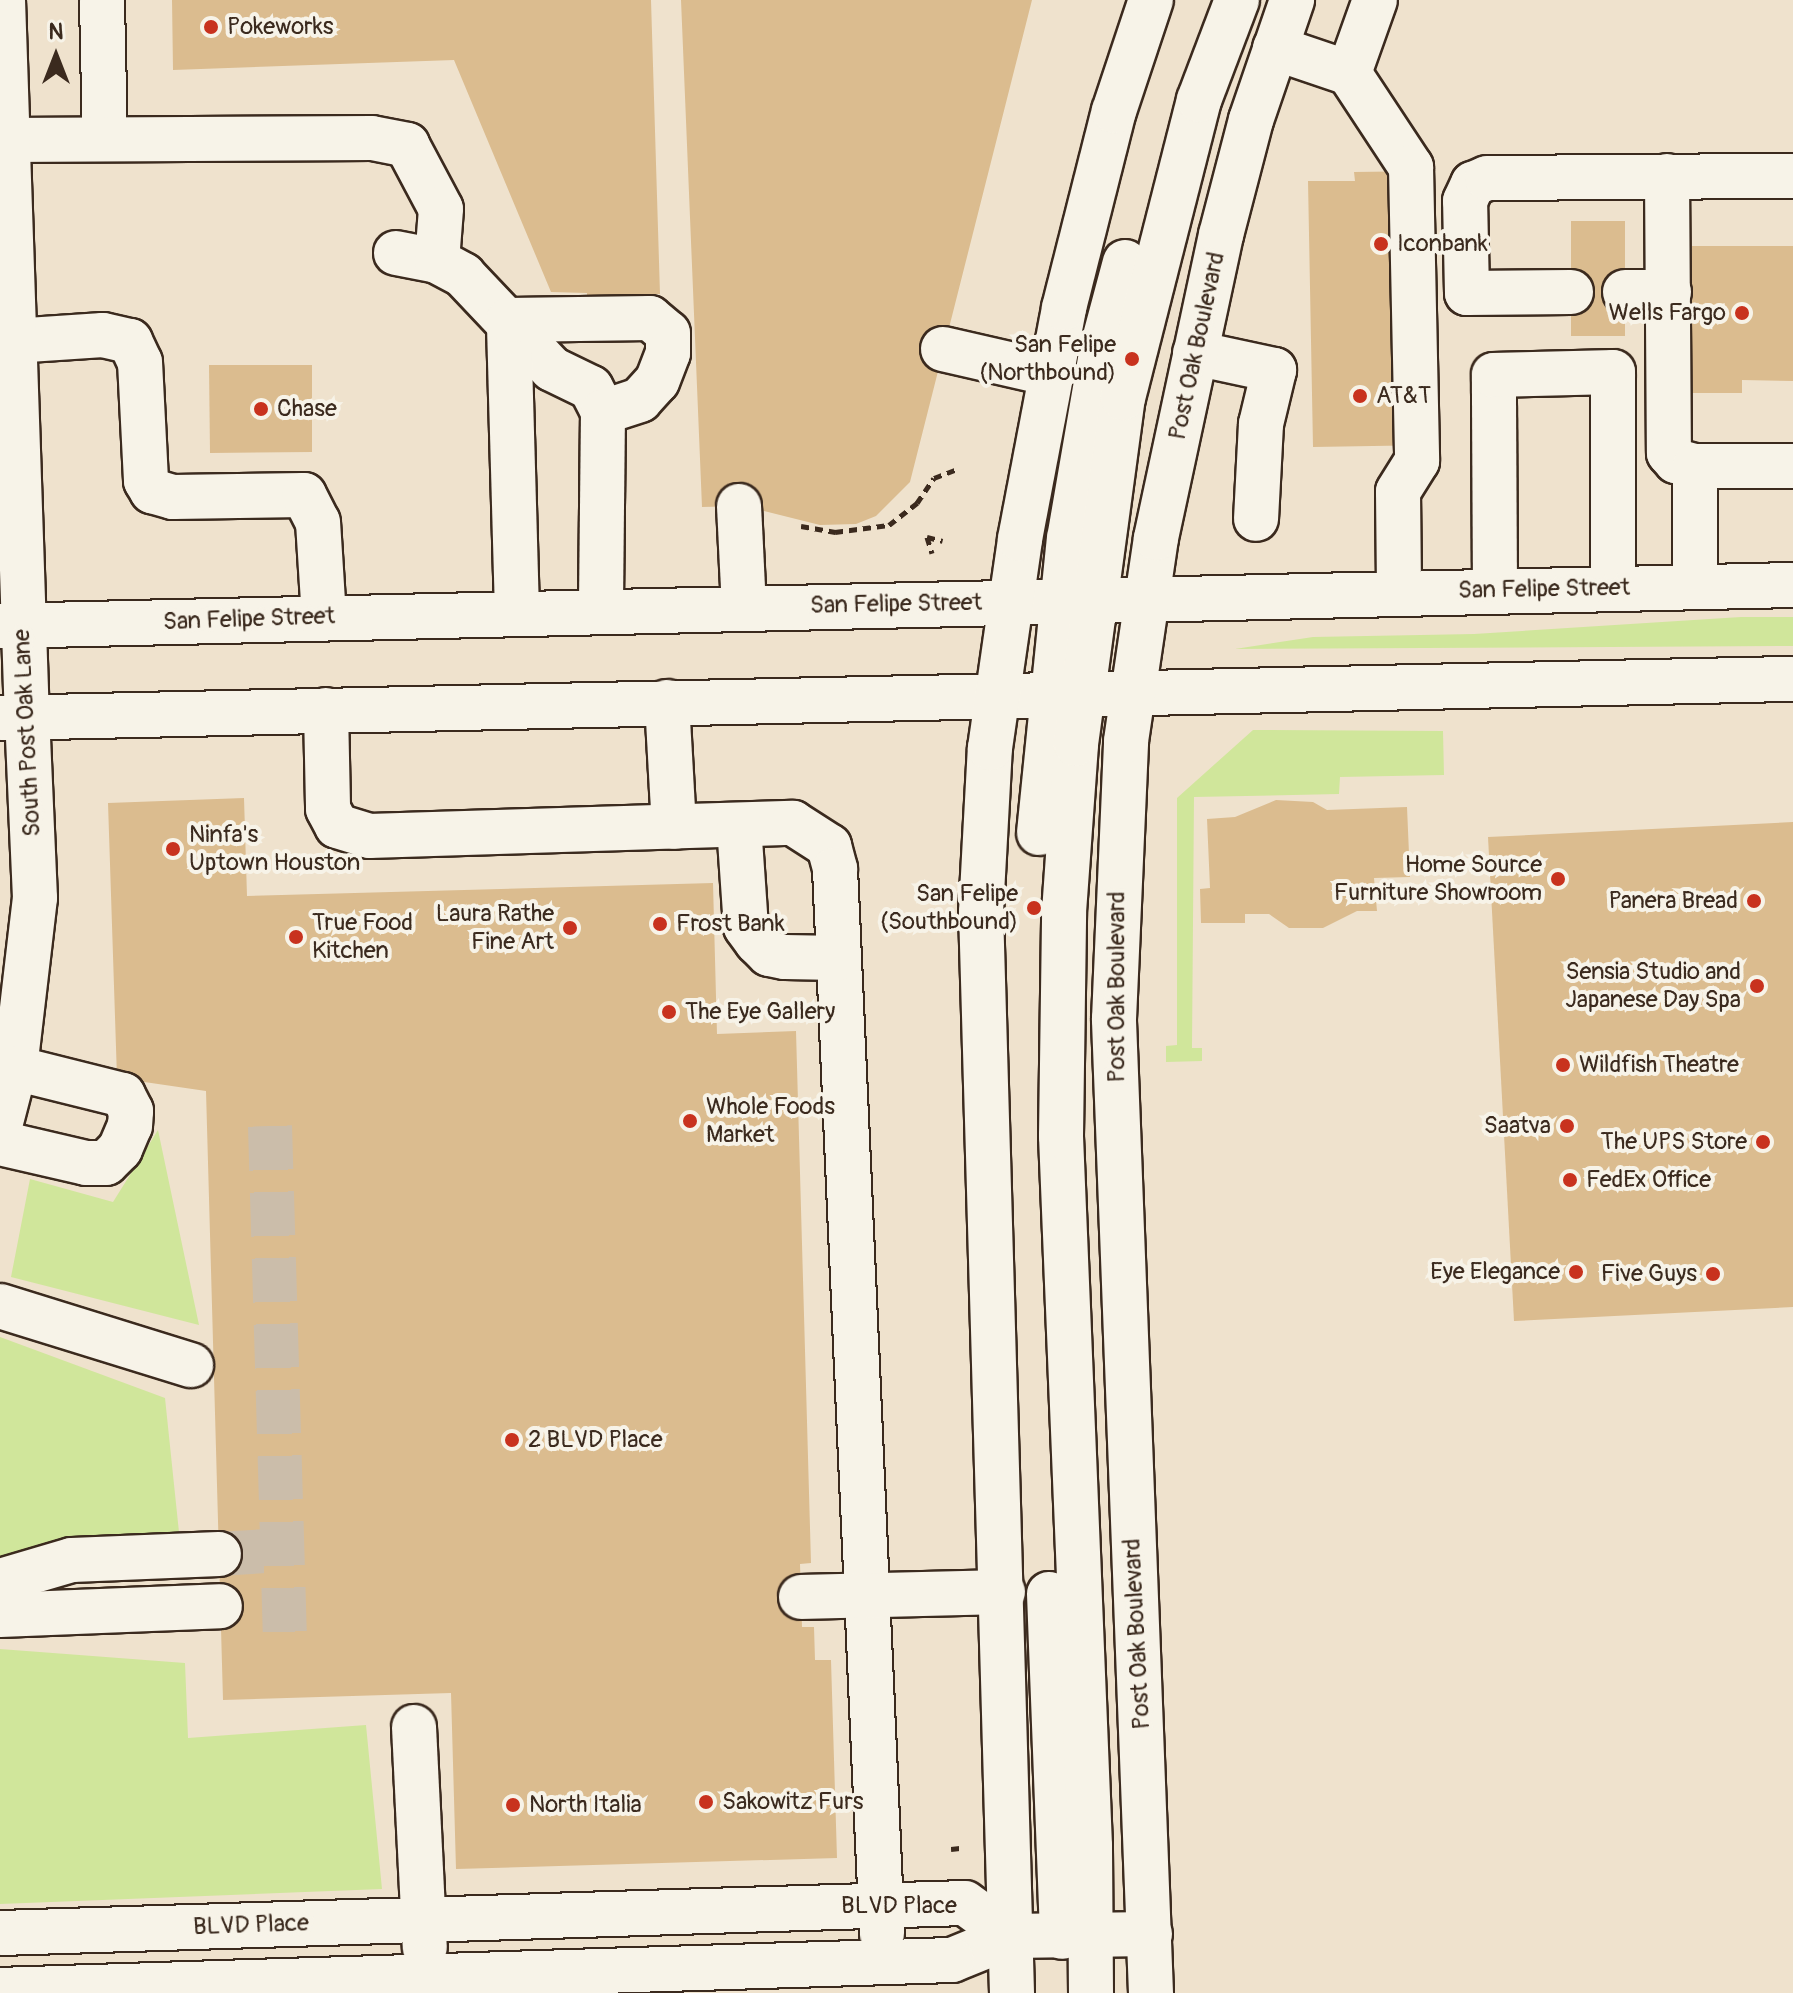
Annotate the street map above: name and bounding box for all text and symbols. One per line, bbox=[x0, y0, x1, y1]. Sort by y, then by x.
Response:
place label: Pokeworks bbox=[227, 13, 333, 41]
north arrow bbox=[16, 16, 96, 96]
text: N bbox=[49, 18, 63, 46]
marker: Pokeworks bbox=[202, 18, 220, 36]
place label: Iconbank bbox=[1397, 230, 1488, 258]
marker: Iconbank bbox=[1372, 235, 1390, 253]
street label: Post Oak Boulevard bbox=[1163, 249, 1231, 443]
place label: Wells Fargo bbox=[1609, 299, 1726, 327]
marker: Wells Fargo bbox=[1733, 304, 1751, 322]
place label: San Felipe (Northbound) bbox=[979, 331, 1116, 387]
marker: San Felipe (Northbound) bbox=[1123, 350, 1141, 368]
place label: AT&T bbox=[1376, 382, 1431, 410]
marker: AT&T bbox=[1351, 387, 1369, 405]
place label: Chase bbox=[277, 395, 337, 423]
marker: Chase bbox=[252, 400, 270, 418]
street label: San Felipe Street bbox=[1458, 573, 1630, 605]
street label: San Felipe Street bbox=[810, 588, 982, 620]
street label: San Felipe Street bbox=[162, 602, 336, 636]
street label: South Post Oak Lane bbox=[7, 628, 47, 838]
place label: Ninfa's Uptown Houston bbox=[189, 821, 360, 877]
marker: Ninfa's Uptown Houston bbox=[164, 840, 182, 858]
place label: Home Source Furniture Showroom bbox=[1334, 851, 1542, 907]
marker: Home Source Furniture Showroom bbox=[1549, 870, 1567, 888]
place label: San Felipe (Southbound) bbox=[880, 880, 1018, 936]
place label: Panera Bread bbox=[1608, 887, 1738, 915]
street label: Post Oak Boulevard bbox=[1103, 891, 1131, 1083]
marker: Panera Bread bbox=[1745, 892, 1763, 910]
marker: San Felipe (Southbound) bbox=[1025, 899, 1043, 917]
place label: Laura Rathe Fine Art bbox=[436, 900, 554, 956]
place label: True Food Kitchen bbox=[312, 909, 413, 965]
place label: Frost Bank bbox=[676, 910, 785, 938]
marker: Frost Bank bbox=[651, 915, 669, 933]
marker: Laura Rathe Fine Art bbox=[561, 919, 579, 937]
marker: True Food Kitchen bbox=[287, 928, 305, 946]
place label: Sensia Studio and Japanese Day Spa bbox=[1565, 958, 1741, 1014]
marker: Sensia Studio and Japanese Day Spa bbox=[1748, 977, 1766, 995]
place label: The Eye Gallery bbox=[685, 998, 835, 1026]
marker: The Eye Gallery bbox=[660, 1003, 678, 1021]
place label: Wildfish Theatre bbox=[1579, 1051, 1739, 1079]
marker: Wildfish Theatre bbox=[1554, 1056, 1572, 1074]
place label: Whole Foods Market bbox=[706, 1093, 835, 1149]
marker: Whole Foods Market bbox=[681, 1112, 699, 1130]
place label: Saatva bbox=[1484, 1112, 1551, 1140]
marker: Saatva bbox=[1558, 1117, 1576, 1135]
place label: The UPS Store bbox=[1601, 1128, 1747, 1156]
marker: The UPS Store bbox=[1754, 1133, 1772, 1151]
place label: FedEx Office bbox=[1586, 1166, 1711, 1194]
marker: FedEx Office bbox=[1561, 1171, 1579, 1189]
place label: Eye Elegance bbox=[1430, 1258, 1560, 1286]
place label: Five Guys bbox=[1601, 1260, 1697, 1288]
marker: Eye Elegance bbox=[1567, 1263, 1585, 1281]
marker: Five Guys bbox=[1704, 1265, 1722, 1283]
place label: 2 BLVD Place bbox=[528, 1426, 663, 1454]
marker: 2 BLVD Place bbox=[503, 1431, 521, 1449]
street label: Post Oak Boulevard bbox=[1118, 1538, 1156, 1730]
place label: Sakowitz Furs bbox=[722, 1788, 863, 1816]
place label: North Italia bbox=[529, 1791, 642, 1819]
marker: Sakowitz Furs bbox=[697, 1793, 715, 1811]
marker: North Italia bbox=[504, 1796, 522, 1814]
street label: BLVD Place bbox=[841, 1892, 957, 1920]
street label: BLVD Place bbox=[193, 1909, 309, 1941]

